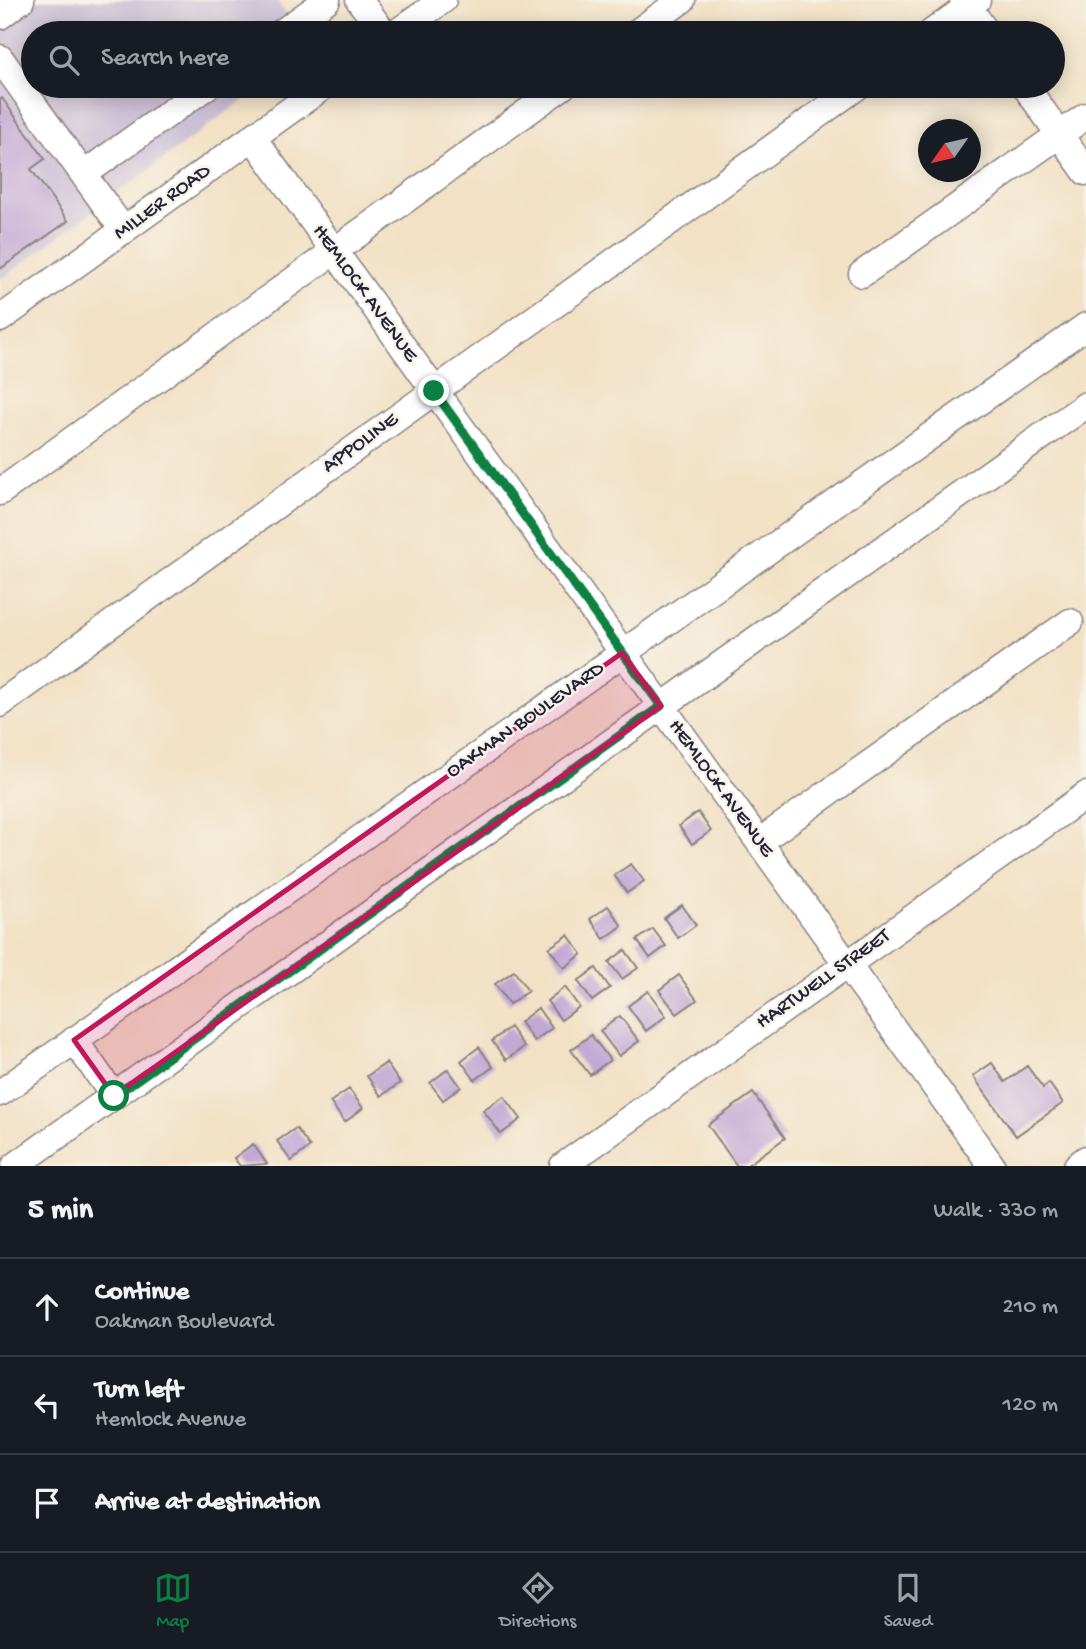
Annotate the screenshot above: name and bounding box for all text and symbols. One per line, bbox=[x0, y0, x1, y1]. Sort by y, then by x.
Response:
search box bbox=[21, 21, 1065, 98]
icon: search bbox=[45, 41, 83, 79]
text: Search here bbox=[101, 44, 229, 75]
north arrow bbox=[918, 119, 981, 182]
street label: MILLER ROAD bbox=[110, 159, 217, 247]
street label: HEMLOCK AVENUE bbox=[306, 220, 423, 368]
route end bbox=[418, 375, 449, 406]
street label: APPOLINE bbox=[318, 408, 405, 480]
street label: OAKMAN BOULEVARD bbox=[442, 657, 610, 785]
street label: HEMLOCK AVENUE bbox=[662, 715, 779, 863]
street label: HARTWELL STREET bbox=[752, 924, 897, 1036]
route start bbox=[98, 1080, 129, 1111]
text: 5 min bbox=[28, 1194, 93, 1229]
text: Walk · 330 m bbox=[934, 1198, 1058, 1225]
text: Continue bbox=[95, 1278, 189, 1309]
icon: ahead bbox=[28, 1288, 66, 1326]
text: 210 m bbox=[1003, 1294, 1058, 1321]
text: Oakman Boulevard bbox=[95, 1309, 273, 1336]
text: Turn left bbox=[95, 1376, 183, 1407]
icon: left bbox=[28, 1386, 66, 1424]
text: 120 m bbox=[1003, 1392, 1058, 1419]
text: Hemlock Avenue bbox=[95, 1407, 246, 1434]
icon: arrive bbox=[28, 1484, 66, 1522]
text: Arrive at destination bbox=[95, 1488, 320, 1519]
tab: Map bbox=[154, 1569, 192, 1634]
tab: Directions bbox=[499, 1569, 576, 1634]
tab: Saved bbox=[884, 1569, 932, 1634]

